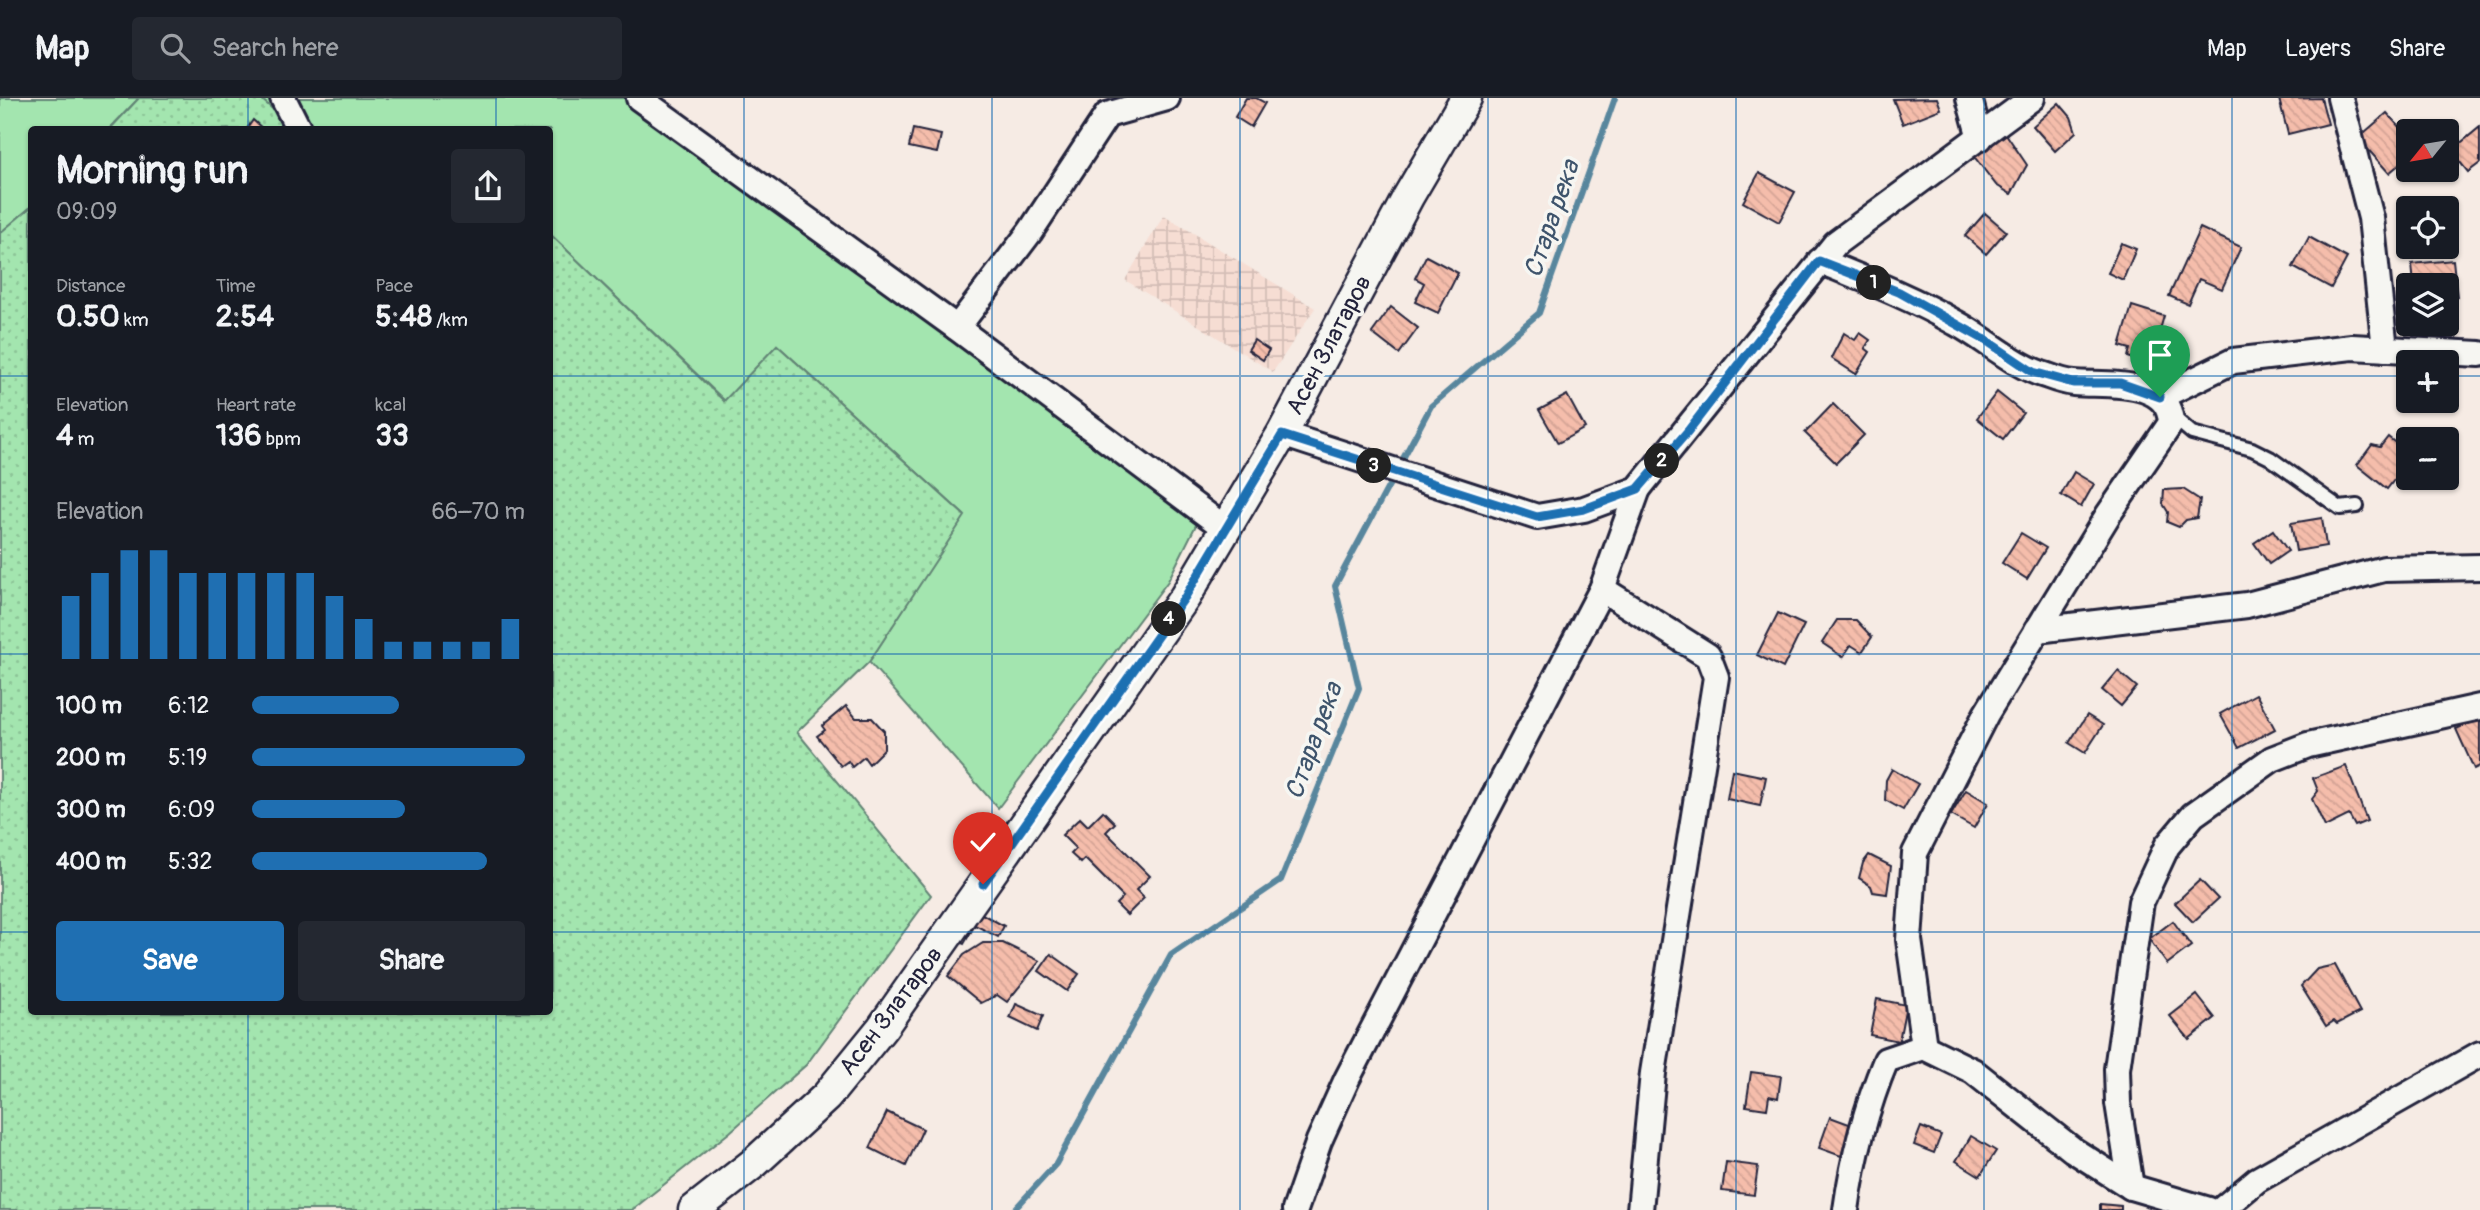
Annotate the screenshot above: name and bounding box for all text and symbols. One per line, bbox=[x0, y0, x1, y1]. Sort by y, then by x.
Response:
search box bbox=[132, 17, 622, 80]
text: Map bbox=[35, 28, 90, 69]
icon: search bbox=[156, 29, 194, 67]
text: Search here bbox=[212, 32, 339, 64]
text: Map bbox=[2207, 34, 2247, 63]
text: Layers bbox=[2285, 34, 2351, 63]
text: Share bbox=[2389, 34, 2445, 63]
north arrow bbox=[2396, 119, 2459, 182]
map controls bbox=[2396, 119, 2459, 490]
text: Morning run bbox=[56, 147, 248, 195]
button: share bbox=[451, 149, 525, 223]
water label: Стара река bbox=[1517, 154, 1588, 282]
button: locate bbox=[2396, 196, 2459, 259]
text: 09:09 bbox=[56, 197, 117, 226]
pin: 1 bbox=[1856, 266, 1892, 300]
street label: Асен Златаров bbox=[1280, 270, 1378, 420]
text: 1 bbox=[1870, 270, 1877, 294]
button: layers bbox=[2396, 273, 2459, 336]
text: Distance bbox=[56, 274, 125, 298]
text: Time bbox=[216, 274, 255, 298]
text: Pace bbox=[375, 274, 413, 298]
text: 0.50 bbox=[56, 298, 120, 335]
text: 2:54 bbox=[216, 298, 274, 335]
text: 5:48 bbox=[375, 298, 432, 335]
text: km bbox=[120, 308, 149, 332]
text: /km bbox=[432, 308, 468, 332]
pin bbox=[2130, 325, 2190, 397]
icon: arrive bbox=[2141, 336, 2179, 374]
button: + bbox=[2396, 350, 2459, 413]
text: Elevation bbox=[56, 393, 128, 417]
text: Heart rate bbox=[216, 393, 296, 417]
text: kcal bbox=[375, 393, 406, 417]
text: 4 bbox=[56, 417, 73, 454]
text: 136 bbox=[216, 417, 262, 454]
text: 33 bbox=[375, 417, 409, 454]
text: m bbox=[73, 427, 94, 451]
text: bpm bbox=[262, 427, 301, 451]
button: − bbox=[2396, 427, 2459, 490]
pin: 2 bbox=[1644, 444, 1680, 478]
pin: 3 bbox=[1356, 448, 1392, 484]
text: 2 bbox=[1656, 448, 1667, 472]
text: 3 bbox=[1368, 453, 1379, 477]
text: Elevation bbox=[56, 497, 144, 526]
text: 66–70 m bbox=[431, 497, 525, 526]
pin: 4 bbox=[1152, 602, 1186, 636]
text: 4 bbox=[1163, 606, 1174, 630]
water label: Стара река bbox=[1278, 677, 1351, 804]
text: 100 m bbox=[56, 691, 122, 720]
text: 6:12 bbox=[168, 691, 209, 720]
text: 200 m bbox=[56, 743, 126, 772]
text: 5:19 bbox=[168, 743, 207, 772]
text: 300 m bbox=[56, 795, 126, 824]
text: 6:09 bbox=[168, 795, 215, 824]
pin bbox=[953, 812, 1013, 884]
icon: check bbox=[964, 823, 1002, 861]
text: 400 m bbox=[56, 847, 126, 876]
text: 5:32 bbox=[168, 847, 212, 876]
button: Save bbox=[56, 921, 284, 1001]
button: Share bbox=[298, 921, 525, 1001]
street label: Асен Златаров bbox=[833, 941, 949, 1081]

